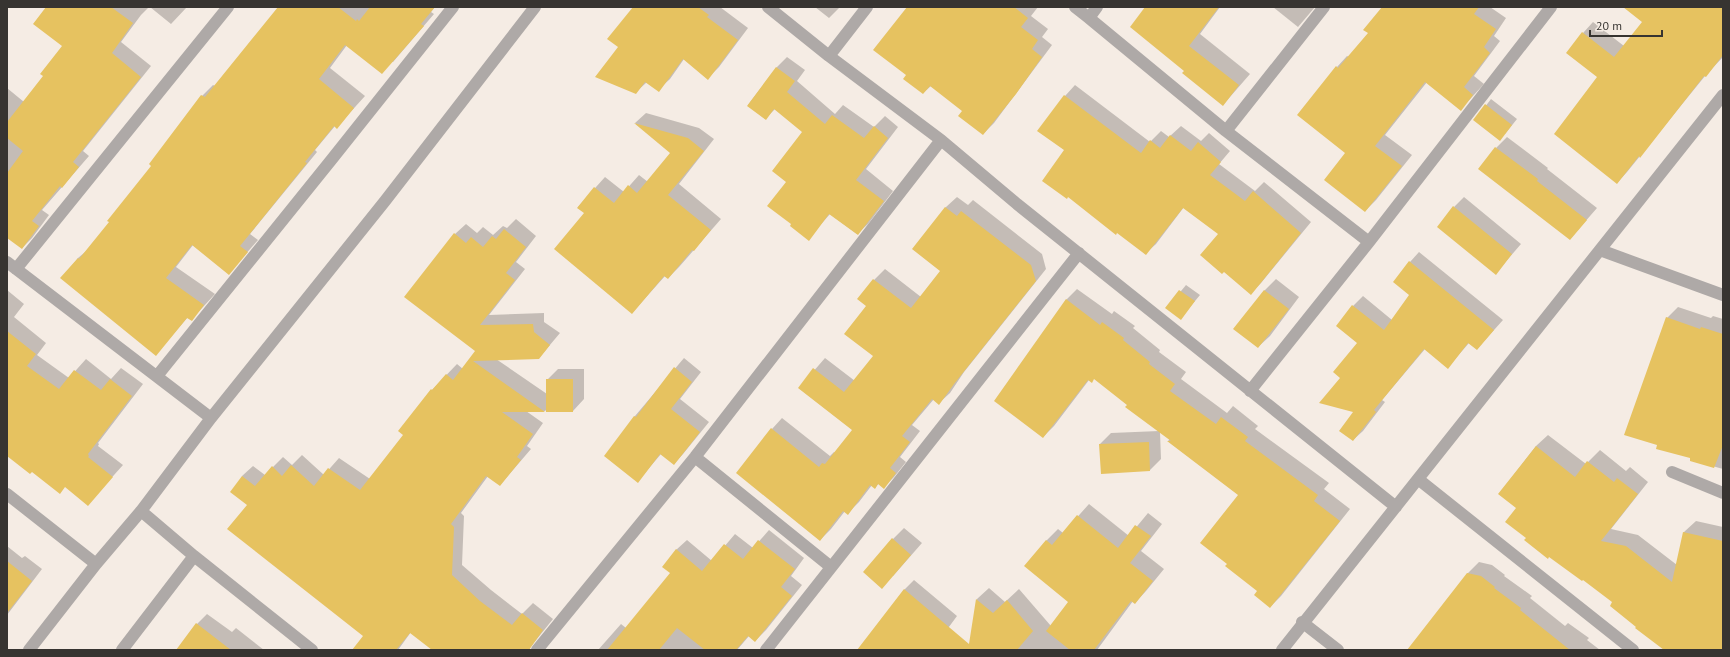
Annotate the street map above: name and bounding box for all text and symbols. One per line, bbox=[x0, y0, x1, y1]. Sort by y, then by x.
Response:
scale bar bbox=[1590, 12, 1662, 38]
text: 20 m bbox=[1596, 18, 1622, 33]

